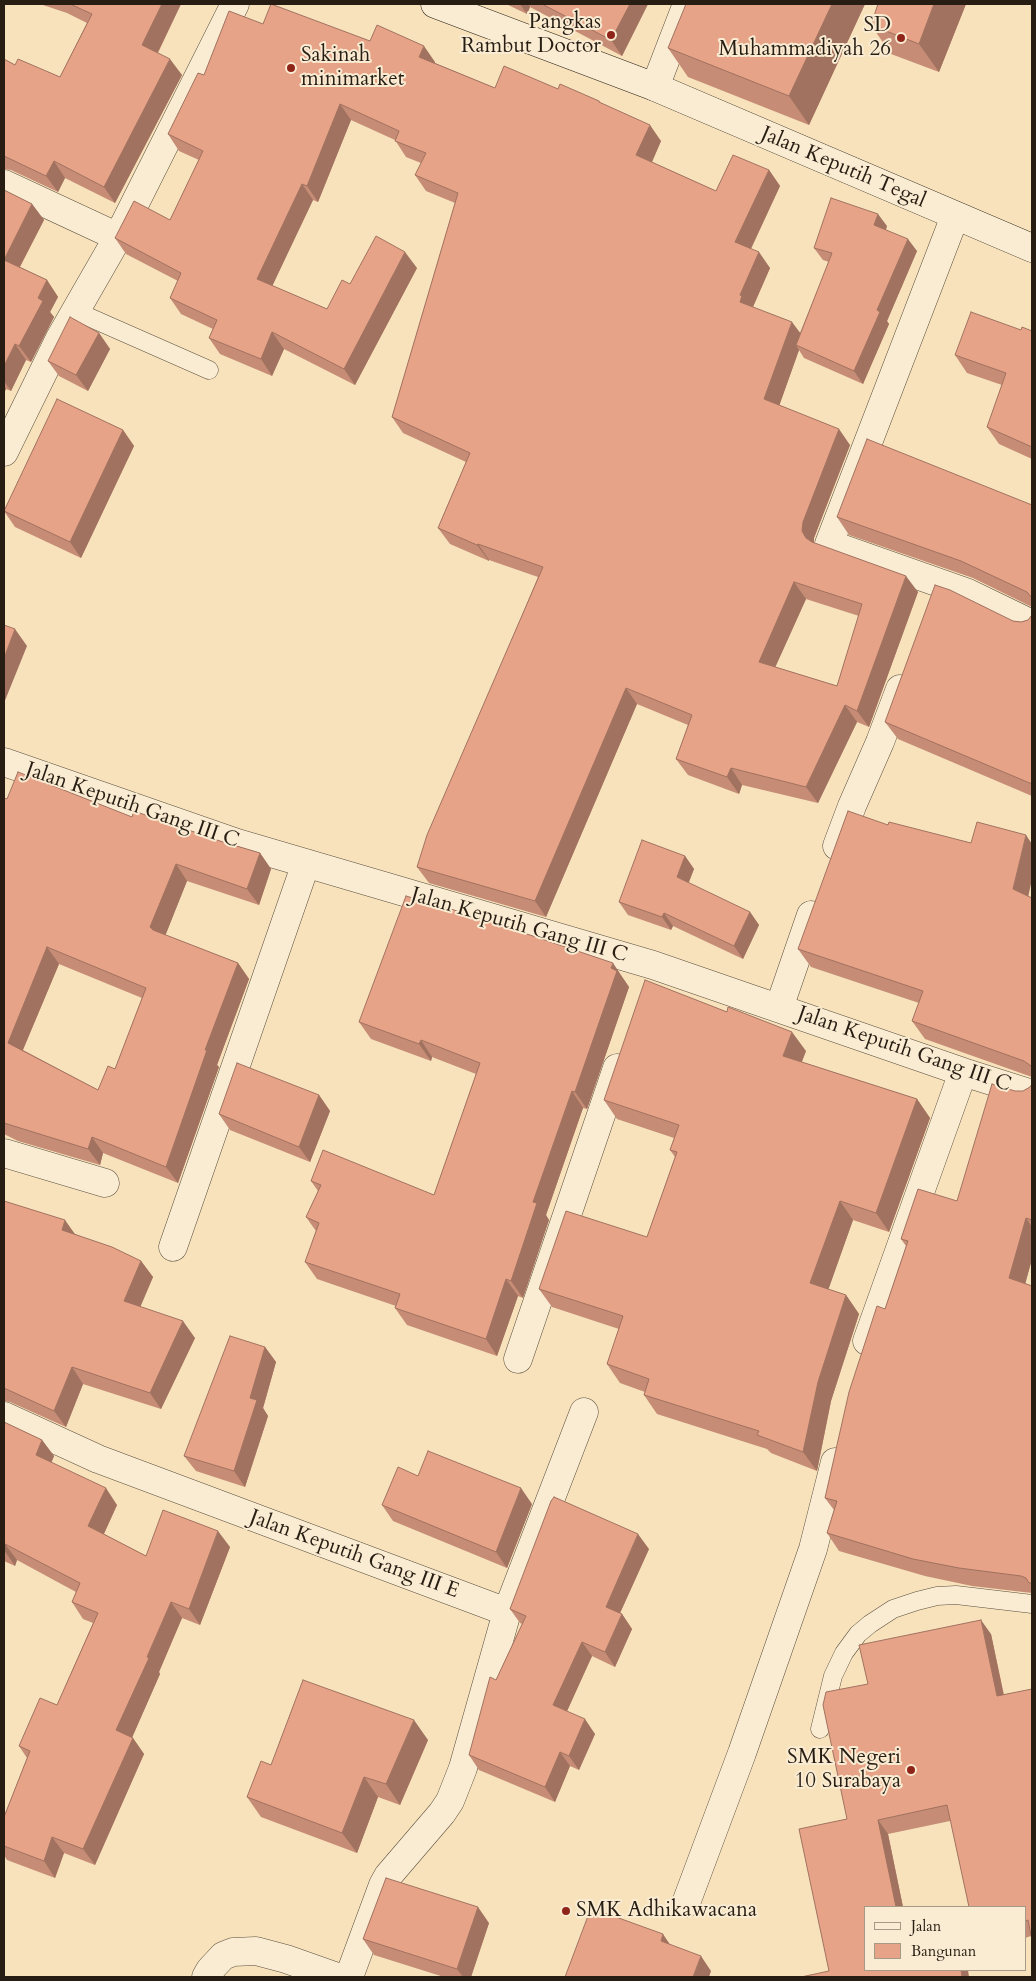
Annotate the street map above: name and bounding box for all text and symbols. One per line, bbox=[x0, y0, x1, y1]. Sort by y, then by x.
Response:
place label: Pangkas Rambut Doctor bbox=[461, 10, 601, 60]
place label: SD Muhammadiyah 26 bbox=[719, 13, 891, 63]
marker: Pangkas Rambut Doctor bbox=[605, 29, 617, 41]
marker: SD Muhammadiyah 26 bbox=[895, 32, 907, 44]
place label: Sakinah minimarket bbox=[301, 43, 404, 93]
marker: Sakinah minimarket bbox=[285, 62, 297, 74]
street label: Jalan Keputih Tegal bbox=[757, 122, 929, 214]
street label: Jalan Keputih Gang III C bbox=[22, 758, 242, 854]
street label: Jalan Keputih Gang III C bbox=[408, 883, 630, 969]
street label: Jalan Keputih Gang III C bbox=[794, 1002, 1014, 1098]
street label: Jalan Keputih Gang III E bbox=[246, 1505, 462, 1605]
place label: SMK Negeri 10 Surabaya bbox=[787, 1745, 901, 1795]
marker: SMK Negeri 10 Surabaya bbox=[905, 1764, 917, 1776]
place label: SMK Adhikawacana bbox=[576, 1898, 757, 1924]
marker: SMK Adhikawacana bbox=[560, 1905, 572, 1917]
legend bbox=[864, 1906, 1026, 1971]
text: Jalan bbox=[911, 1916, 941, 1936]
text: Bangunan bbox=[911, 1941, 976, 1961]

